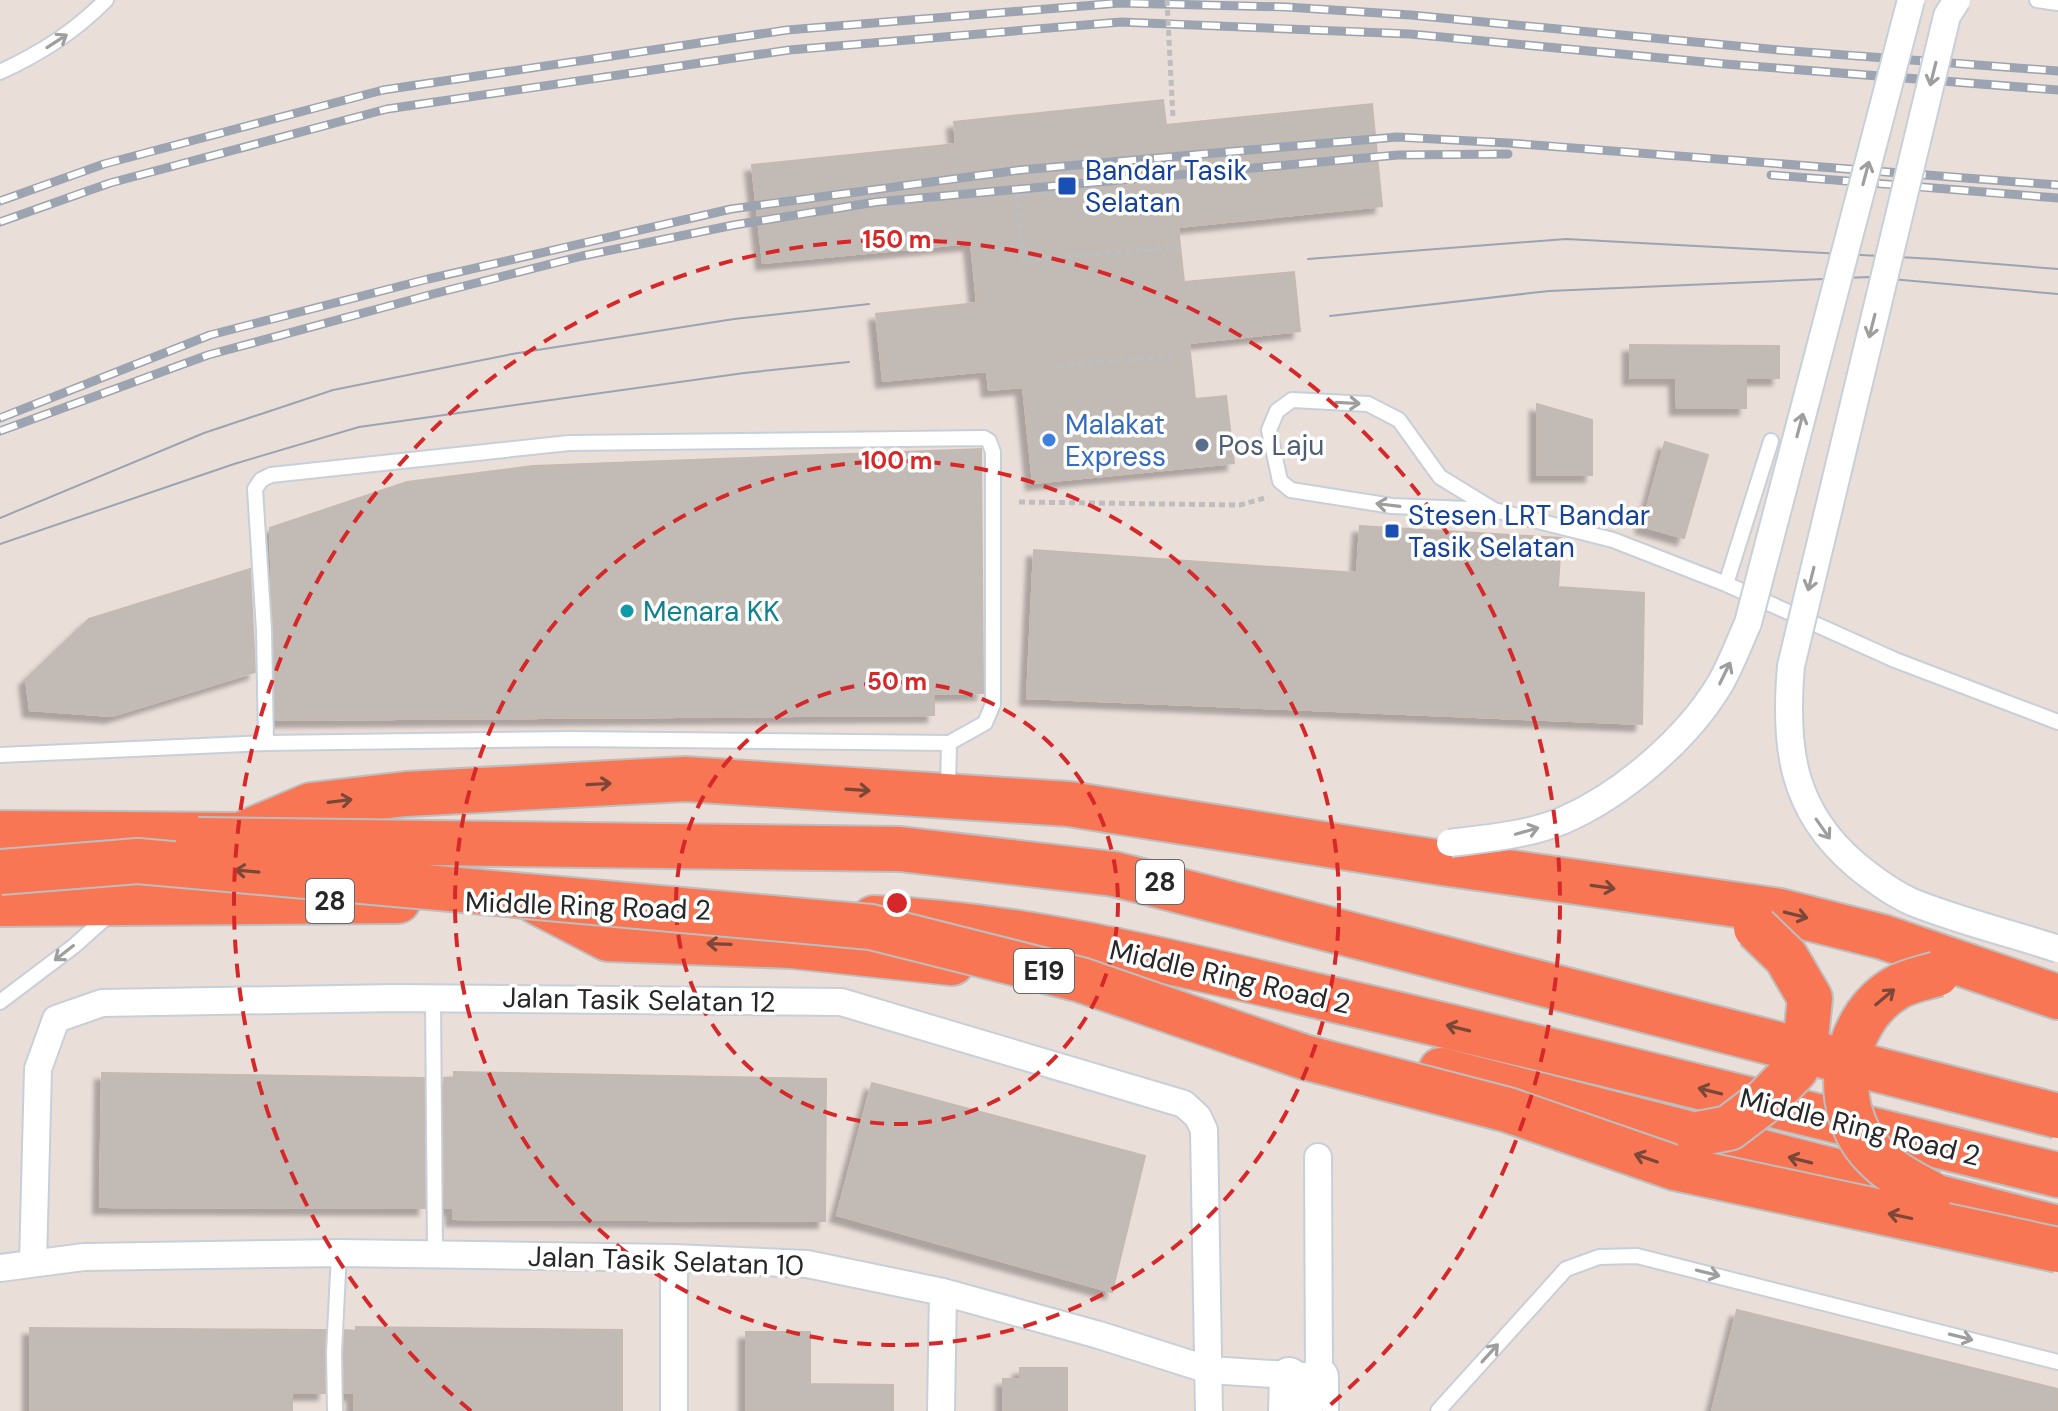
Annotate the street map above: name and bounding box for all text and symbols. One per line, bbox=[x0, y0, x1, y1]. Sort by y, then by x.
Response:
one-way arrow bbox=[45, 33, 67, 50]
one-way arrow bbox=[1925, 60, 1940, 86]
place label: Bandar Tasik Selatan bbox=[1085, 152, 1248, 221]
one-way arrow bbox=[1859, 161, 1874, 187]
marker: Bandar Tasik Selatan bbox=[1056, 175, 1078, 197]
text: 150 m bbox=[863, 224, 931, 255]
one-way arrow bbox=[1864, 313, 1879, 339]
one-way arrow bbox=[1334, 396, 1361, 411]
place label: Malakat Express bbox=[1065, 406, 1166, 475]
one-way arrow bbox=[1793, 413, 1808, 438]
place label: Pos Laju bbox=[1218, 427, 1324, 464]
marker: Malakat Express bbox=[1040, 431, 1058, 449]
marker: Pos Laju bbox=[1193, 436, 1211, 454]
text: 100 m bbox=[862, 445, 932, 476]
one-way arrow bbox=[1376, 497, 1401, 512]
place label: Stesen LRT Bandar Tasik Selatan bbox=[1408, 497, 1650, 566]
marker: Stesen LRT Bandar Tasik Selatan bbox=[1383, 522, 1401, 540]
one-way arrow bbox=[1803, 566, 1818, 592]
place label: Menara KK bbox=[643, 593, 780, 630]
marker: Menara KK bbox=[618, 602, 636, 620]
one-way arrow bbox=[1718, 662, 1733, 685]
text: 50 m bbox=[867, 666, 927, 697]
one-way arrow bbox=[585, 776, 612, 791]
one-way arrow bbox=[844, 783, 871, 798]
one-way arrow bbox=[326, 794, 352, 809]
one-way arrow bbox=[1814, 818, 1831, 839]
one-way arrow bbox=[1514, 823, 1540, 838]
road number: 28 bbox=[1136, 860, 1184, 904]
one-way arrow bbox=[234, 863, 261, 878]
road number: 28 bbox=[306, 879, 354, 923]
one-way arrow bbox=[1590, 880, 1616, 895]
street label: Middle Ring Road 2 bbox=[464, 883, 712, 929]
centre of rings bbox=[883, 889, 911, 917]
one-way arrow bbox=[1783, 909, 1809, 924]
street label: Middle Ring Road 2 bbox=[1106, 931, 1354, 1023]
one-way arrow bbox=[706, 936, 733, 951]
one-way arrow bbox=[54, 944, 76, 961]
road number: E19 bbox=[1014, 949, 1074, 993]
street label: Jalan Tasik Selatan 12 bbox=[502, 979, 776, 1021]
one-way arrow bbox=[1874, 988, 1895, 1006]
one-way arrow bbox=[1445, 1020, 1471, 1035]
street label: Middle Ring Road 2 bbox=[1736, 1079, 1984, 1175]
one-way arrow bbox=[1698, 1082, 1723, 1097]
one-way arrow bbox=[1634, 1150, 1659, 1165]
one-way arrow bbox=[1787, 1152, 1813, 1167]
one-way arrow bbox=[1887, 1208, 1913, 1223]
street label: Jalan Tasik Selatan 10 bbox=[527, 1238, 805, 1284]
one-way arrow bbox=[1695, 1267, 1721, 1282]
one-way arrow bbox=[1947, 1330, 1973, 1345]
one-way arrow bbox=[1481, 1343, 1500, 1363]

